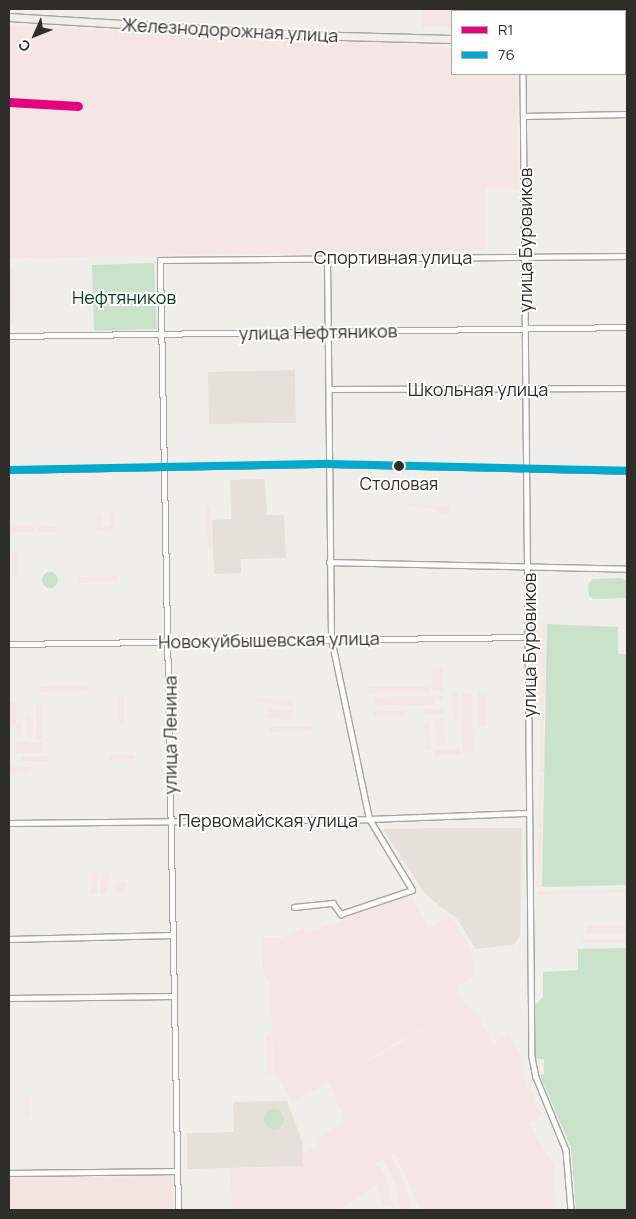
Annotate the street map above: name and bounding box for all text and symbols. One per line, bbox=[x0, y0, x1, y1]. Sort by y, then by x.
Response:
north arrow bbox=[10, 10, 60, 60]
legend bbox=[451, 10, 626, 75]
street label: Железнодорожная улица bbox=[121, 14, 339, 46]
text: R1 bbox=[498, 19, 513, 40]
text: С bbox=[13, 35, 34, 56]
text: 76 bbox=[498, 44, 515, 65]
street label: улица Буровиков bbox=[514, 167, 536, 313]
street label: Спортивная улица bbox=[314, 246, 472, 268]
park label: Нефтяников bbox=[72, 286, 176, 308]
street label: улица Нефтяников bbox=[239, 320, 397, 344]
street label: Школьная улица bbox=[408, 378, 548, 400]
marker: Столовая bbox=[394, 461, 404, 471]
place label: Столовая bbox=[360, 474, 438, 494]
street label: улица Буровиков bbox=[518, 572, 540, 718]
street label: Новокуйбышевская улица bbox=[158, 627, 380, 653]
street label: улица Ленина bbox=[159, 675, 181, 795]
street label: Первомайская улица bbox=[178, 809, 358, 831]

